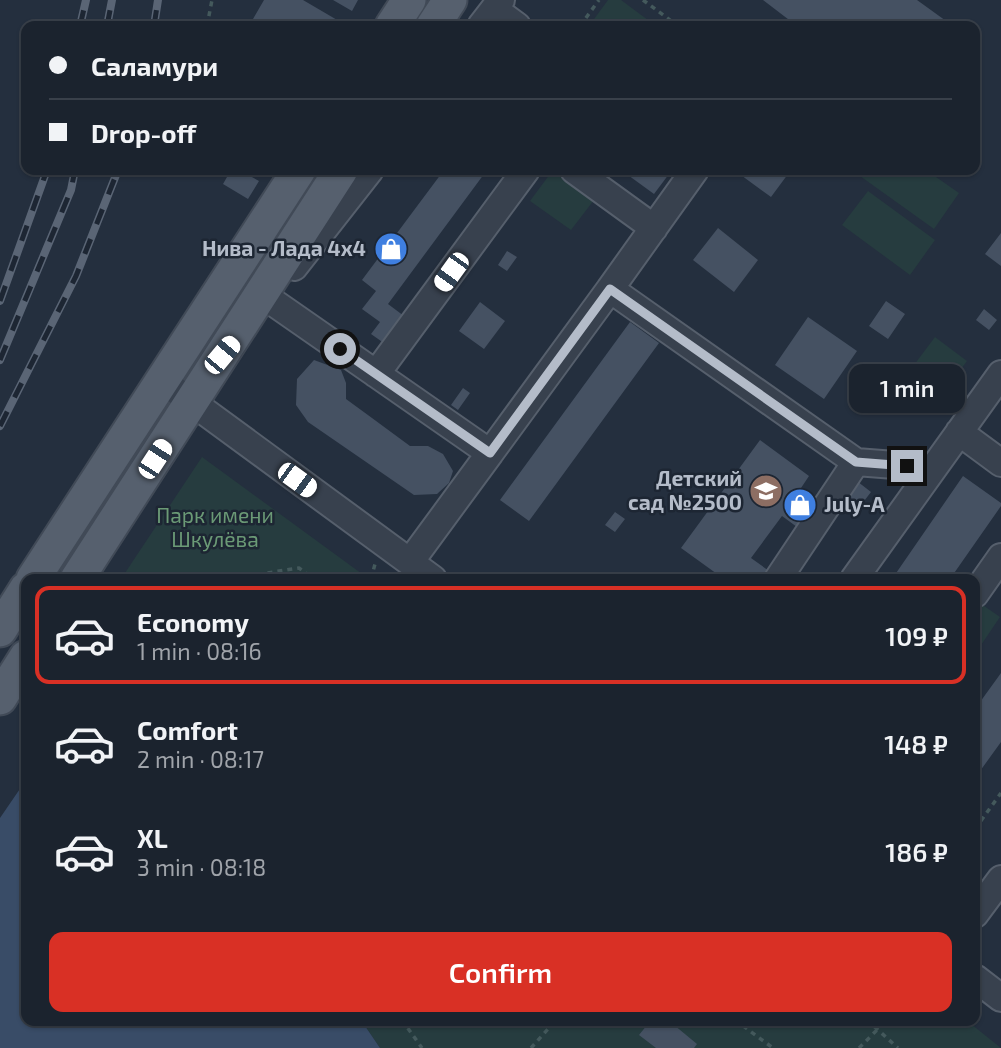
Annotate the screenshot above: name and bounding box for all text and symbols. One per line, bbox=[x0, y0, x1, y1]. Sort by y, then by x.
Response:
text: Саламури bbox=[91, 50, 218, 81]
text: Drop-off bbox=[91, 117, 196, 148]
shop icon: Нива - Лада 4х4 bbox=[372, 230, 410, 268]
place label: Нива - Лада 4х4 bbox=[202, 235, 366, 260]
car bbox=[431, 249, 472, 295]
car bbox=[201, 332, 244, 378]
route start bbox=[324, 333, 356, 365]
callout: 1 min bbox=[849, 364, 965, 414]
text: 1 min bbox=[880, 374, 934, 402]
car bbox=[135, 436, 176, 482]
route end bbox=[891, 450, 923, 482]
car bbox=[274, 459, 321, 501]
place label: Детский сад №2500 bbox=[628, 465, 742, 514]
school or university icon: Детский сад №2500 bbox=[747, 472, 785, 510]
shop icon: July-A bbox=[781, 486, 819, 524]
place label: July-A bbox=[824, 491, 885, 517]
park label: Парк имени Шкулёва bbox=[156, 502, 274, 552]
icon: car bbox=[53, 604, 116, 667]
text: Economy bbox=[137, 606, 249, 637]
text: 109 ₽ bbox=[885, 620, 948, 651]
text: 1 min · 08:16 bbox=[137, 637, 262, 665]
icon: car bbox=[53, 712, 116, 775]
text: Comfort bbox=[137, 714, 238, 745]
text: 148 ₽ bbox=[884, 728, 948, 759]
text: 2 min · 08:17 bbox=[137, 745, 264, 773]
icon: car bbox=[53, 820, 116, 883]
text: XL bbox=[137, 822, 168, 853]
text: 186 ₽ bbox=[885, 836, 948, 867]
text: 3 min · 08:18 bbox=[137, 853, 266, 881]
button: Confirm bbox=[49, 932, 952, 1012]

